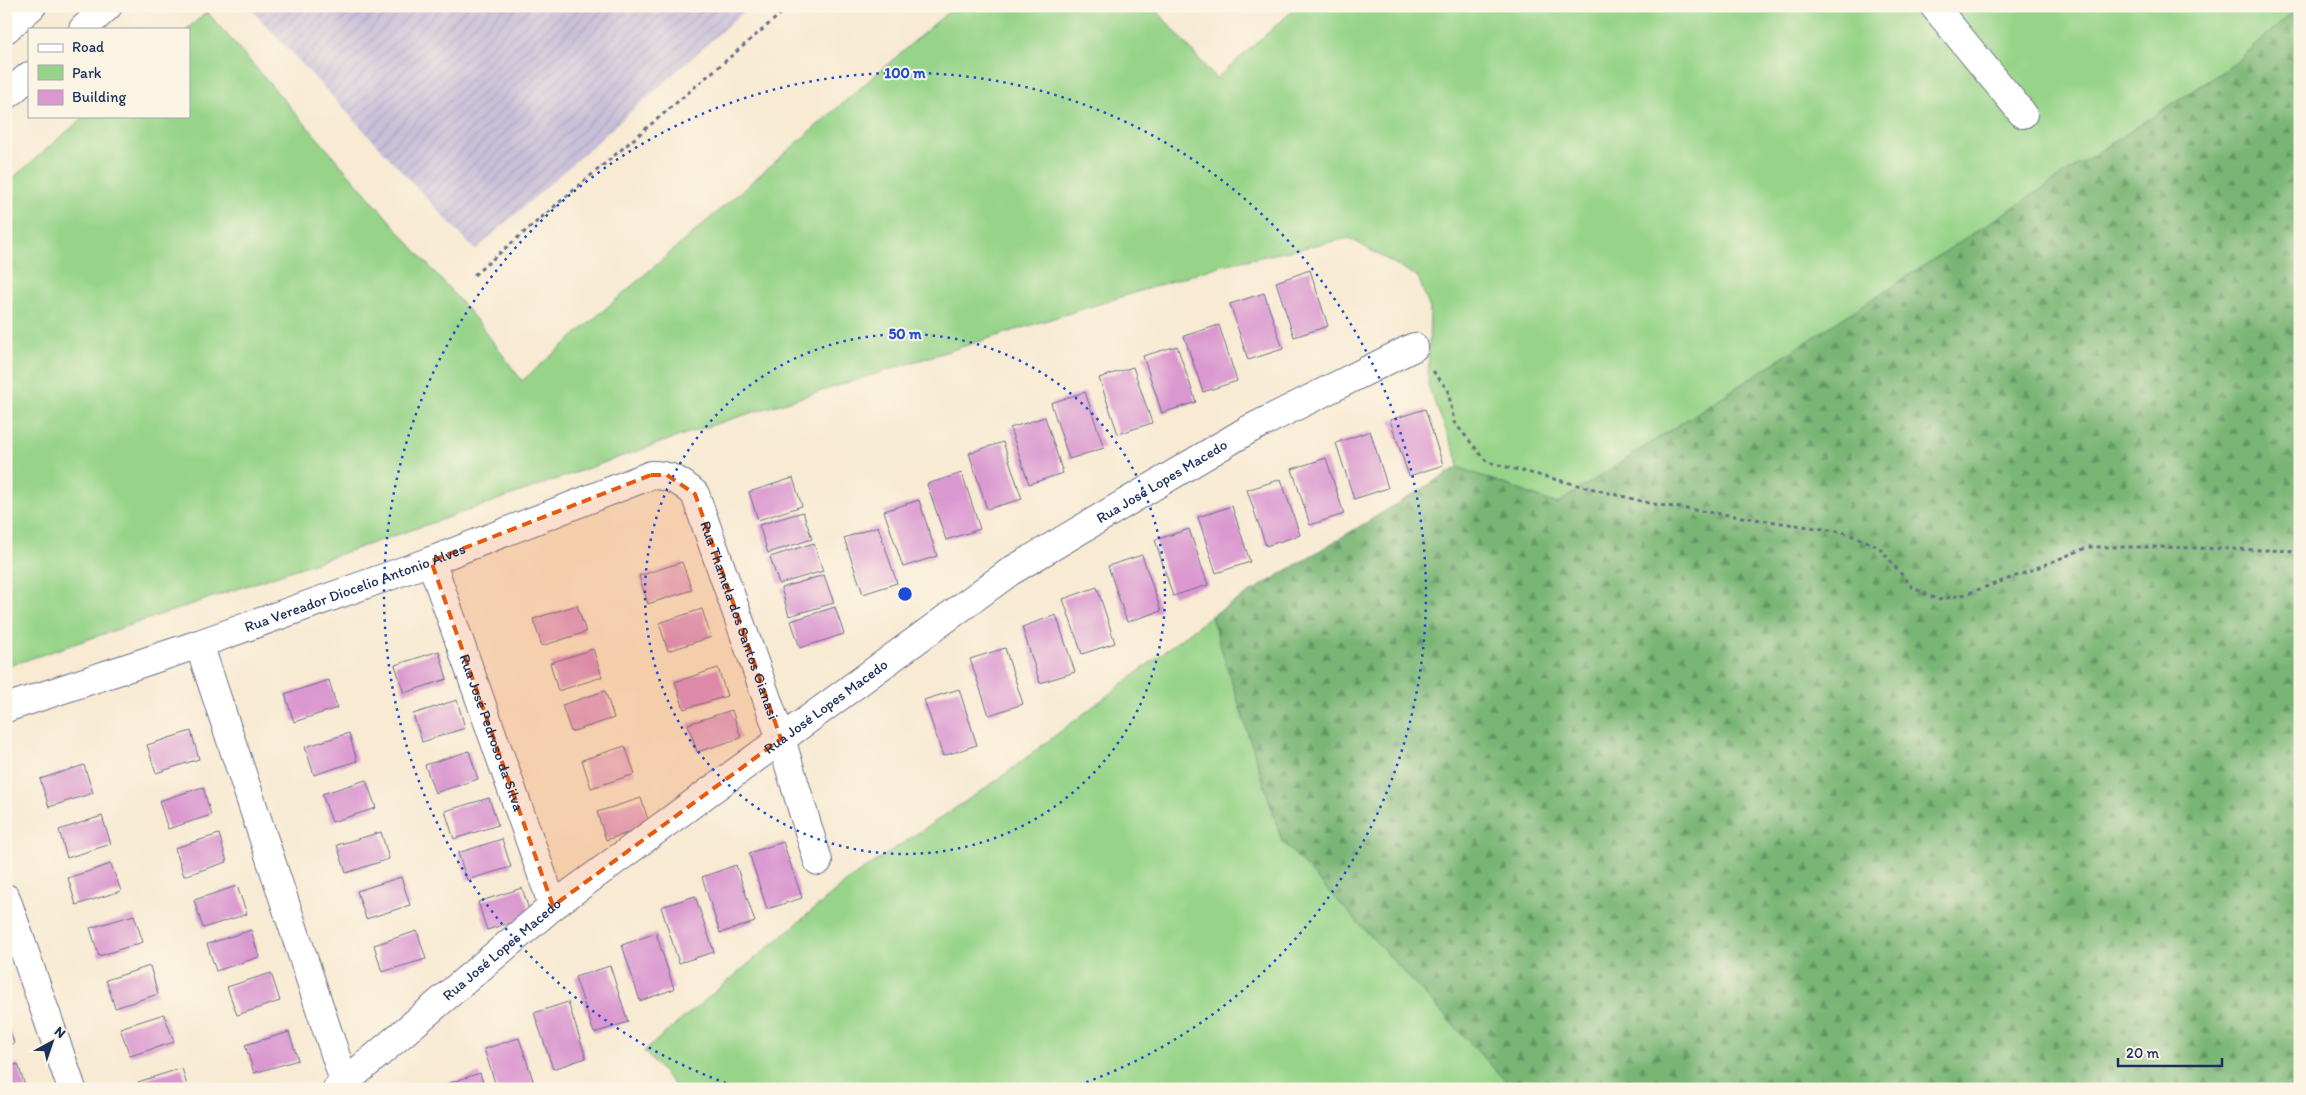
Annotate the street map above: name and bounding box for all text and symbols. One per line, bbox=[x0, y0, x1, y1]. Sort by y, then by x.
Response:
legend bbox=[28, 28, 190, 118]
text: Road bbox=[72, 38, 105, 56]
text: Park bbox=[72, 64, 102, 82]
text: 100 m bbox=[884, 64, 926, 82]
text: Building bbox=[72, 88, 126, 106]
text: 50 m bbox=[888, 325, 922, 343]
street label: Rua José Lopes Macedo bbox=[1093, 435, 1231, 527]
street label: Rua Thamela dos Santos Gianasi bbox=[696, 519, 782, 722]
street label: Rua Vereador Diocelio Antonio Alves bbox=[242, 539, 468, 636]
centre of rings bbox=[896, 585, 914, 603]
street label: Rua José Pedroso da Silva bbox=[456, 651, 528, 814]
street label: Rua José Lopes Macedo bbox=[760, 655, 891, 758]
street label: Rua José Lopes Macedo bbox=[439, 894, 564, 1005]
north arrow bbox=[28, 1018, 78, 1068]
text: N bbox=[51, 1023, 69, 1042]
scale bar bbox=[2118, 1035, 2222, 1067]
text: 20 m bbox=[2126, 1044, 2160, 1062]

